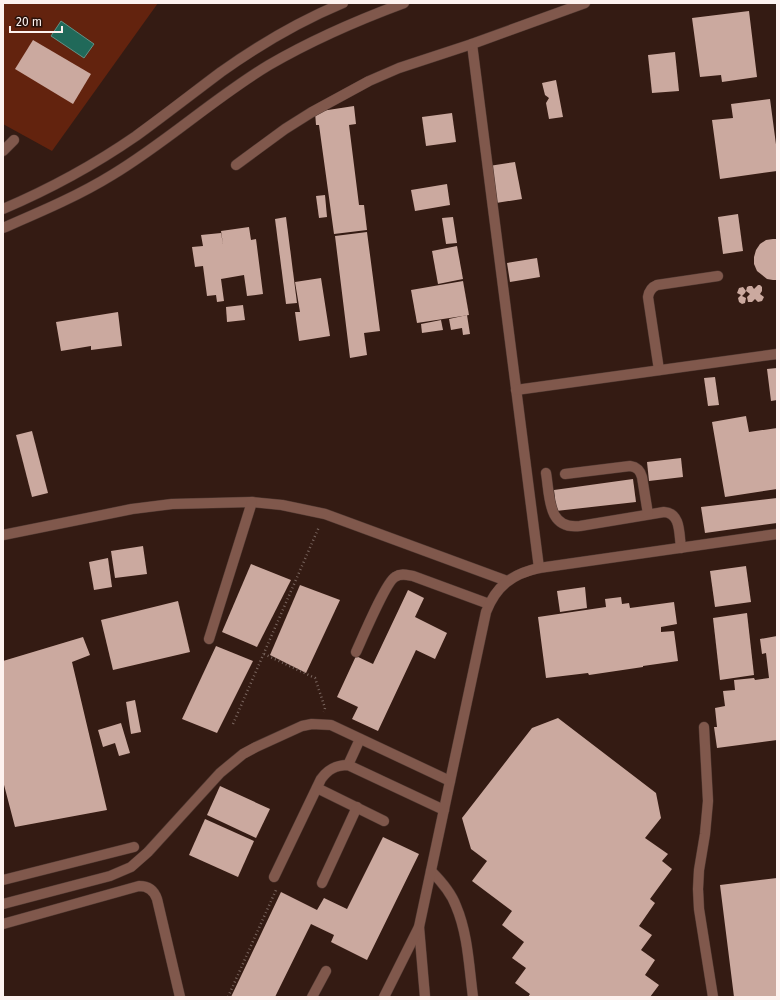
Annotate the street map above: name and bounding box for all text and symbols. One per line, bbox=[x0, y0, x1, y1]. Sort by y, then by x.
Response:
scale bar bbox=[10, 8, 62, 34]
text: 20 m bbox=[16, 15, 42, 29]

